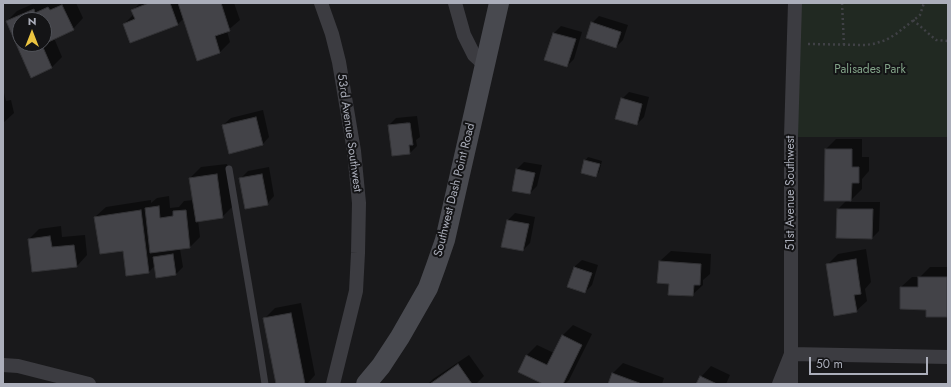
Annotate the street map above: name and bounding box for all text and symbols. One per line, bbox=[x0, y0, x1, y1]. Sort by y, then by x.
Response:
north arrow bbox=[12, 12, 52, 52]
text: N bbox=[28, 13, 36, 29]
park label: Palisades Park bbox=[834, 63, 906, 77]
street label: 53rd Avenue Southwest bbox=[334, 73, 364, 193]
street label: Southwest Dash Point Road bbox=[431, 122, 479, 258]
street label: 51st Avenue Southwest bbox=[784, 136, 798, 250]
scale bar bbox=[811, 349, 930, 375]
text: 50 m bbox=[816, 355, 843, 373]

